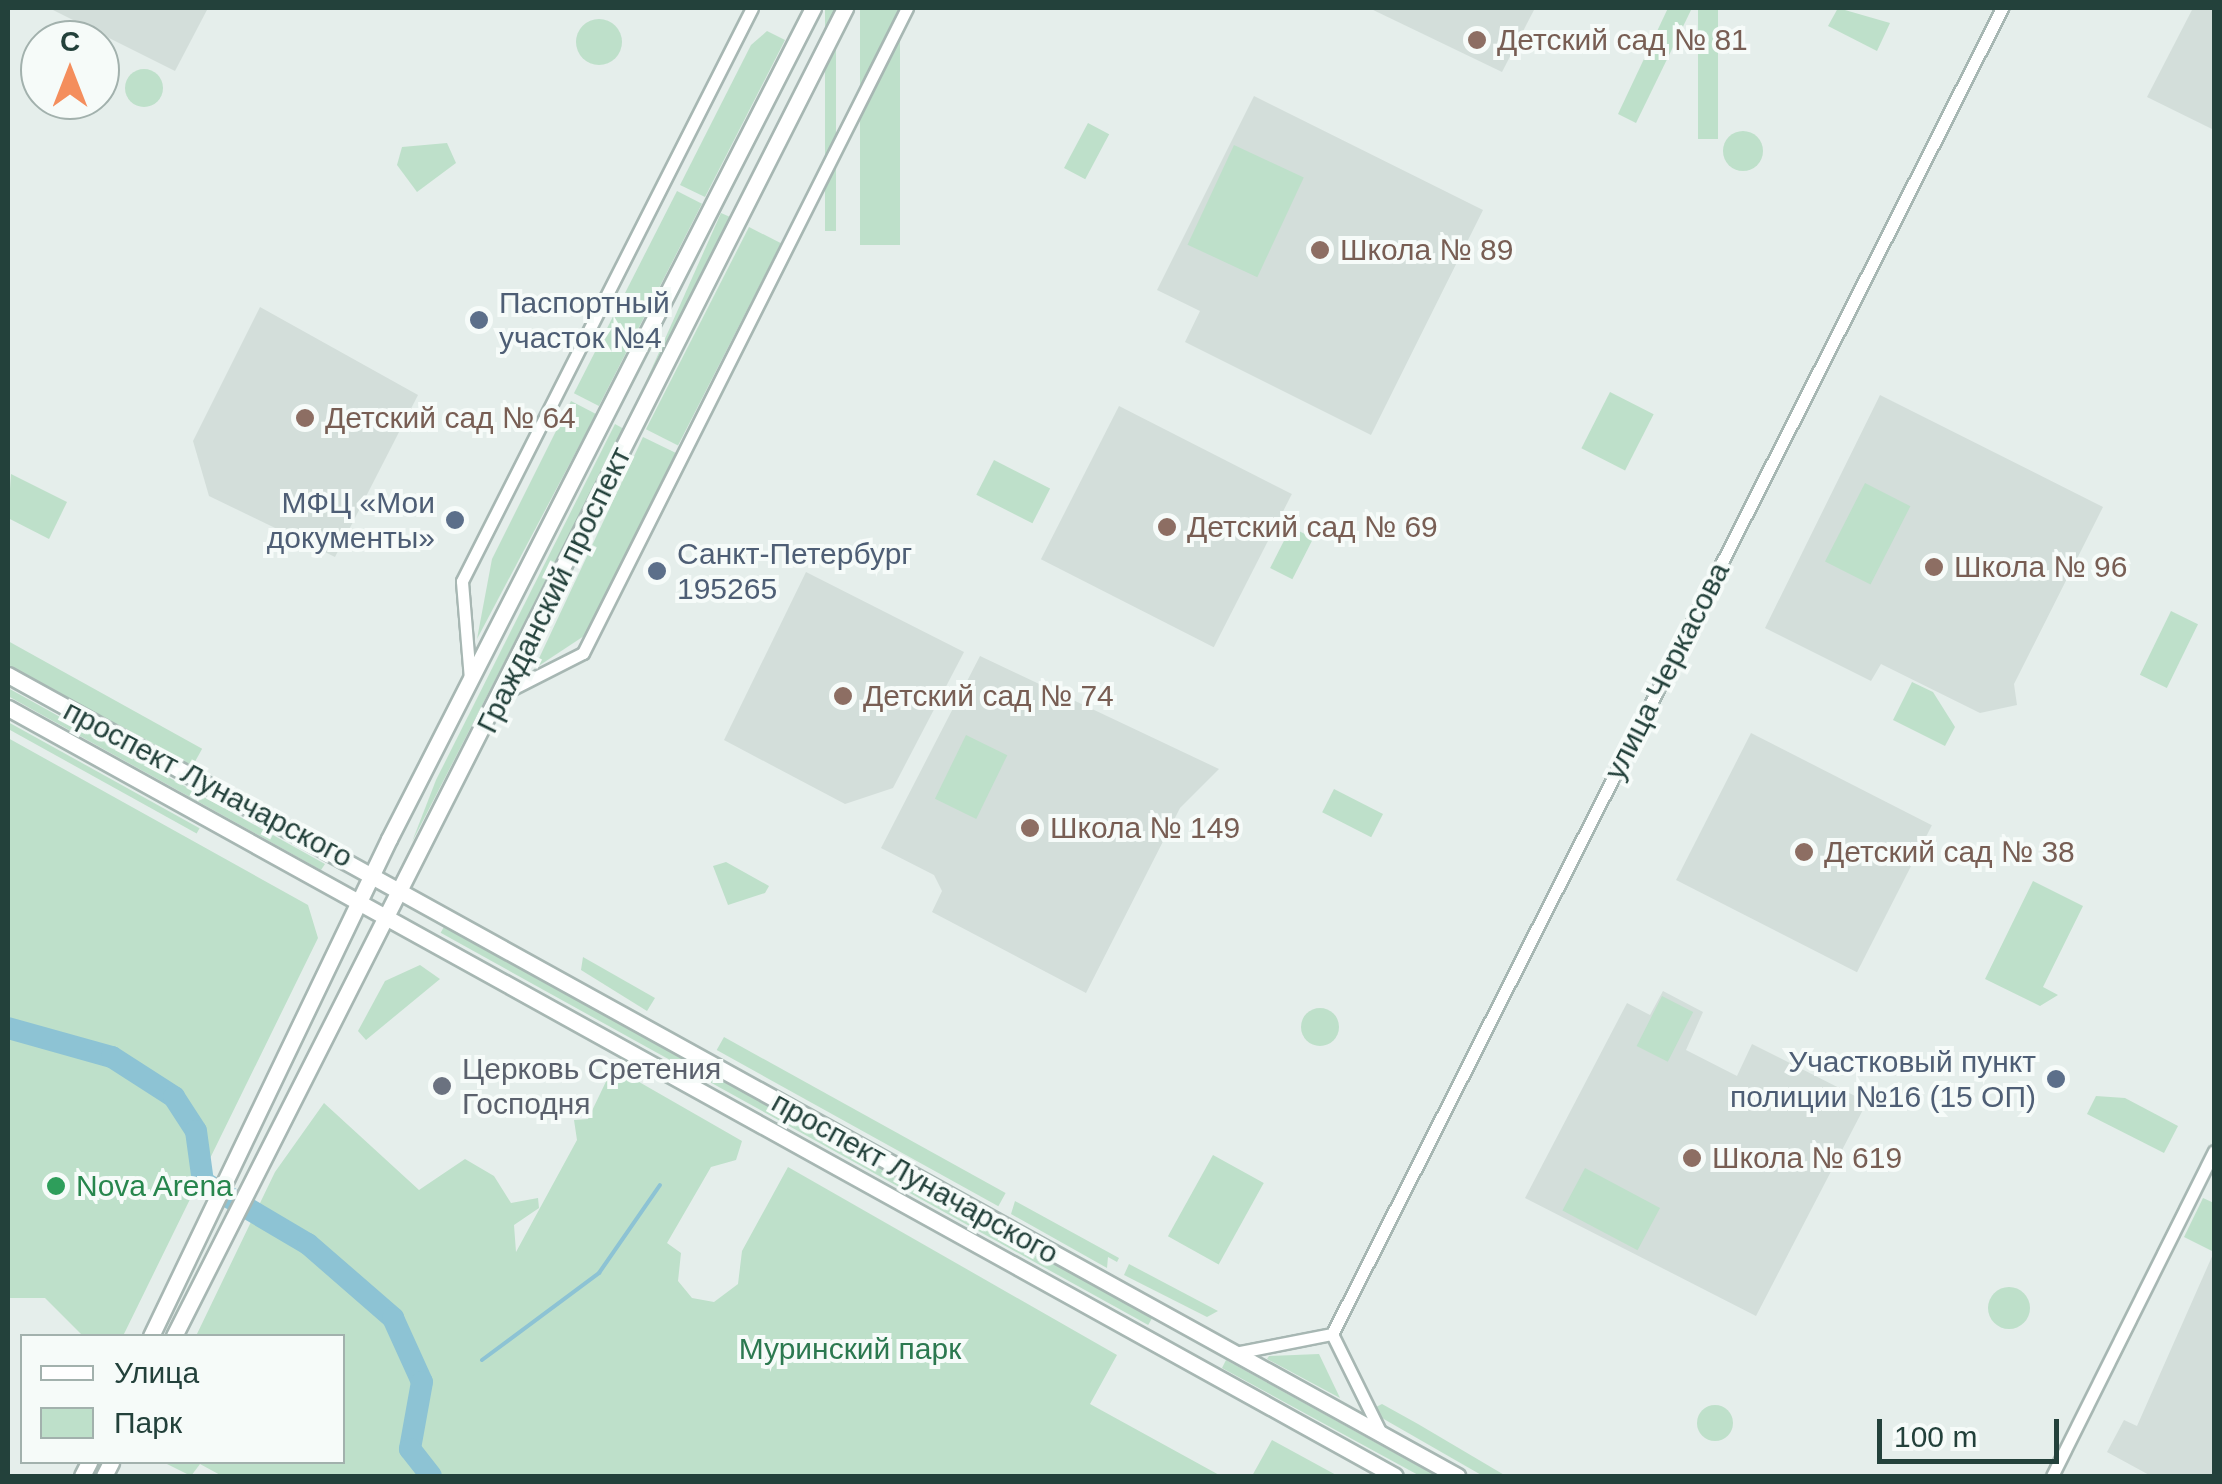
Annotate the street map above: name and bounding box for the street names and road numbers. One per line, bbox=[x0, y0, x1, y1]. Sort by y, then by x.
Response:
street label: Гражданский проспект bbox=[469, 441, 639, 739]
street label: улица Черкасова bbox=[1597, 556, 1737, 786]
street label: проспект Луначарского bbox=[57, 693, 359, 875]
street label: проспект Луначарского bbox=[766, 1084, 1064, 1272]

